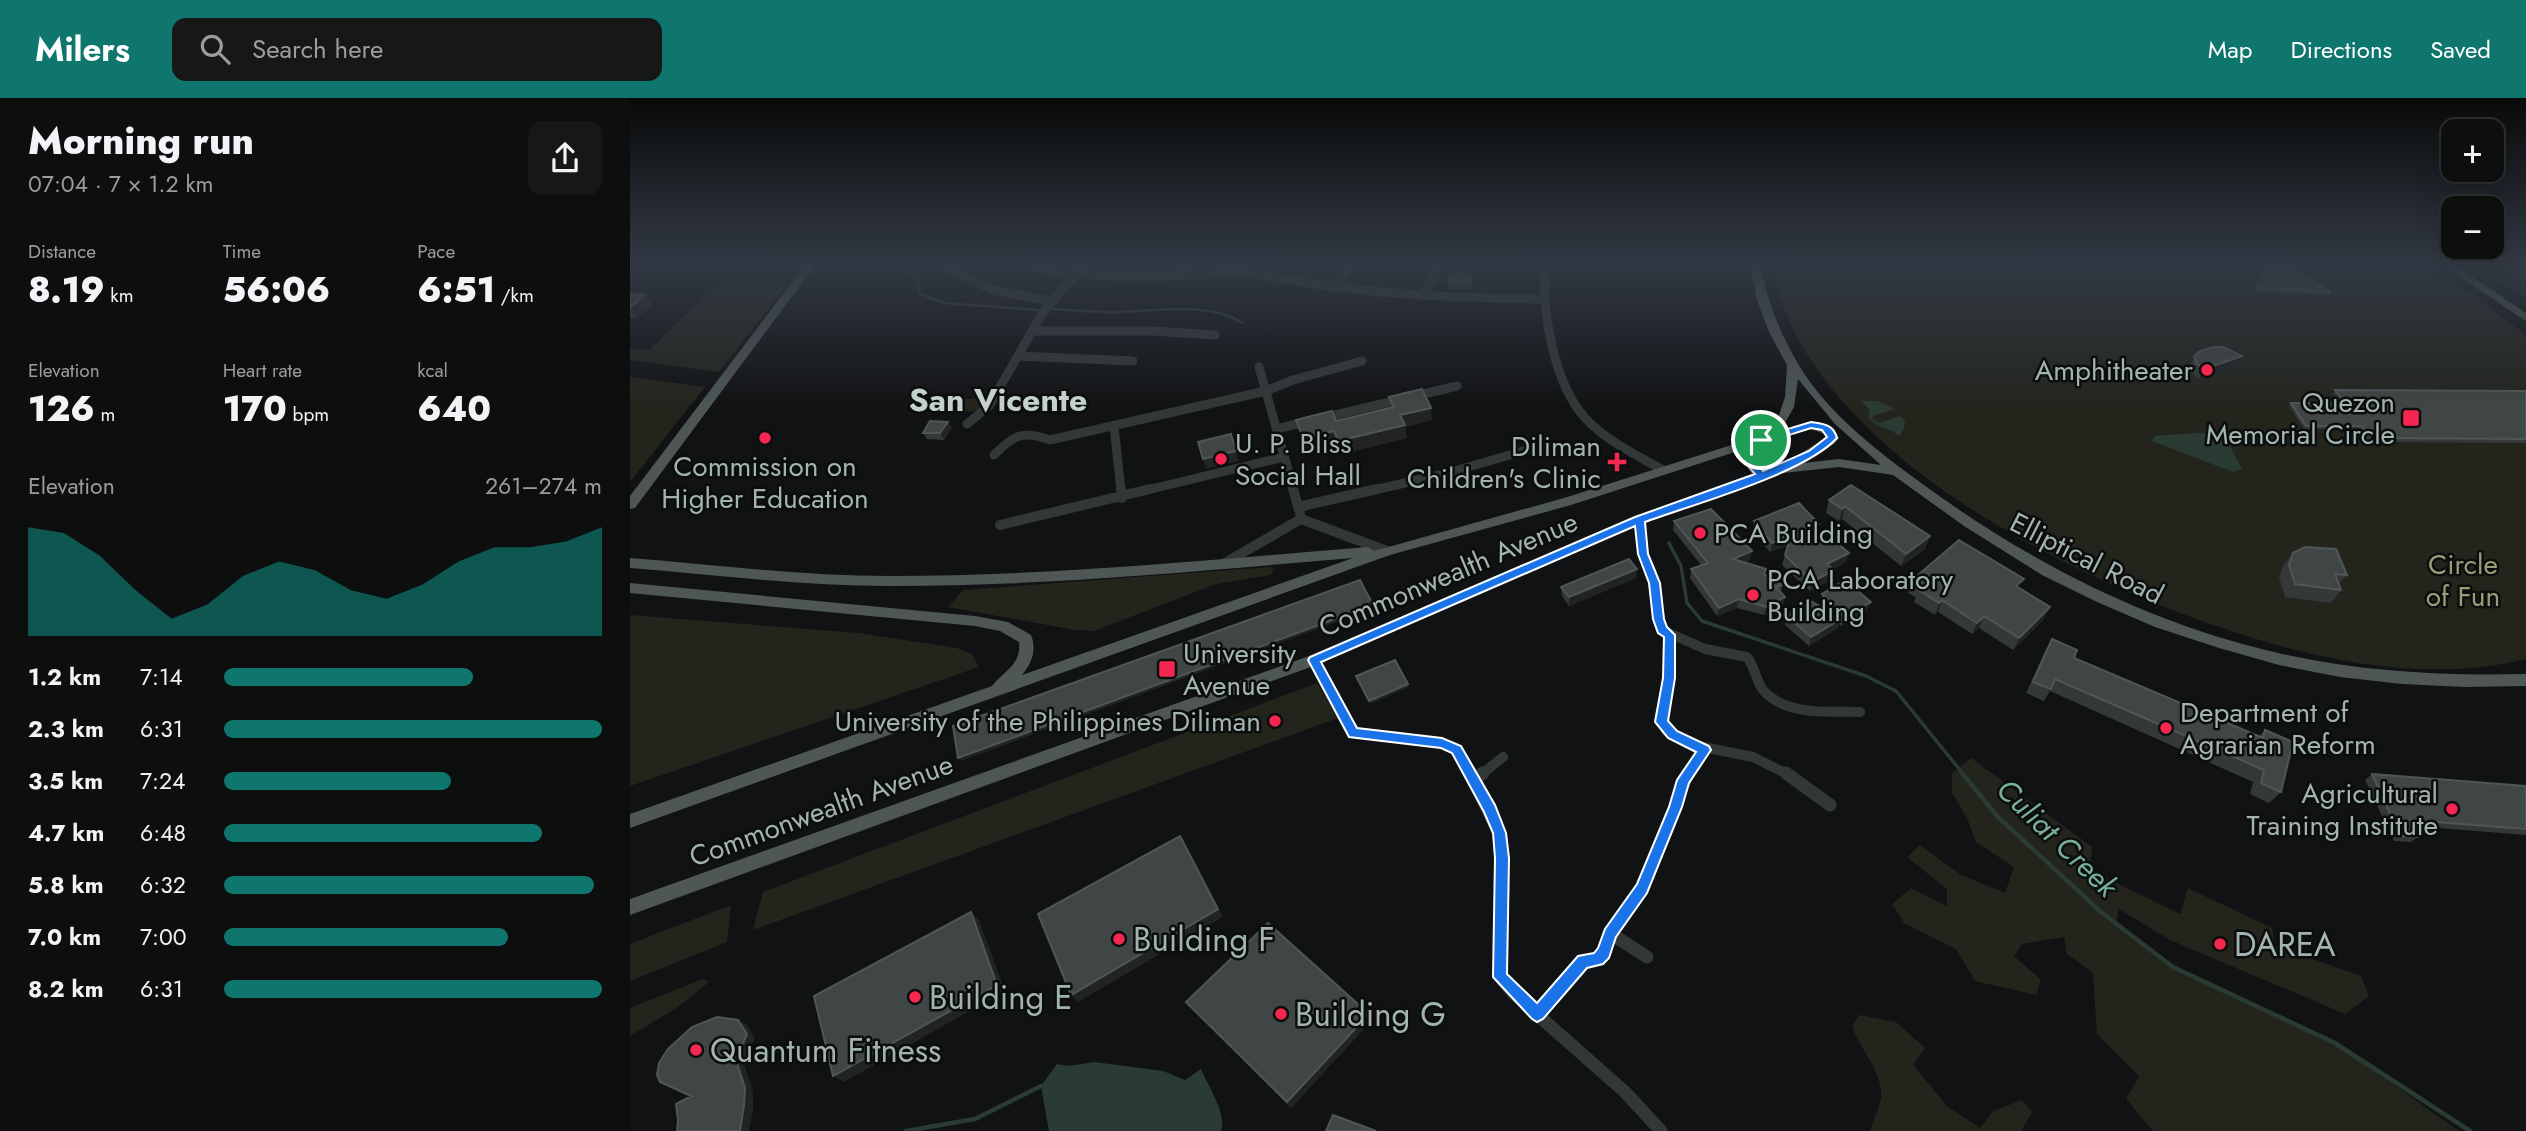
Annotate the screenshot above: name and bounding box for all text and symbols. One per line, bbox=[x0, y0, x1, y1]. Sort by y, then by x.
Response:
search box bbox=[172, 18, 662, 81]
text: Milers bbox=[35, 26, 130, 73]
icon: search bbox=[196, 30, 234, 68]
text: Search here bbox=[252, 30, 383, 68]
text: Map bbox=[2208, 32, 2253, 67]
text: Directions bbox=[2291, 32, 2392, 67]
text: Saved bbox=[2430, 32, 2491, 67]
text: Morning run bbox=[28, 113, 254, 168]
map controls bbox=[2441, 119, 2504, 259]
button: + bbox=[2441, 119, 2504, 182]
button: share bbox=[528, 121, 602, 195]
text: 07:04 · 7 × 1.2 km bbox=[28, 167, 214, 201]
button: − bbox=[2441, 196, 2504, 259]
text: Distance bbox=[28, 238, 96, 265]
text: Time bbox=[223, 238, 261, 265]
text: Pace bbox=[417, 238, 455, 265]
text: 8.19 bbox=[28, 265, 105, 315]
text: 56:06 bbox=[223, 265, 330, 315]
text: 6:51 bbox=[417, 265, 495, 315]
text: km bbox=[105, 282, 134, 309]
text: /km bbox=[495, 282, 534, 309]
place label: Amphitheater bbox=[2035, 350, 2193, 391]
text: Elevation bbox=[28, 357, 100, 384]
text: Heart rate bbox=[223, 357, 302, 384]
text: kcal bbox=[417, 357, 448, 384]
marker: Amphitheater bbox=[2199, 362, 2215, 378]
district label: San Vicente bbox=[909, 377, 1087, 423]
place label: Quezon Memorial Circle bbox=[2206, 382, 2395, 455]
text: 126 bbox=[28, 384, 95, 434]
text: 170 bbox=[223, 384, 287, 434]
text: 640 bbox=[417, 384, 491, 434]
text: m bbox=[95, 401, 115, 428]
text: bpm bbox=[287, 401, 329, 428]
marker: Quezon Memorial Circle bbox=[2401, 408, 2421, 428]
pin bbox=[1731, 410, 1791, 470]
icon: arrive bbox=[1742, 421, 1780, 459]
place label: U. P. Bliss Social Hall bbox=[1235, 423, 1361, 496]
place label: Diliman Children's Clinic bbox=[1407, 426, 1601, 499]
marker: Commission on Higher Education bbox=[757, 430, 773, 446]
place label: Commission on Higher Education bbox=[661, 446, 869, 519]
marker: U. P. Bliss Social Hall bbox=[1213, 451, 1229, 467]
marker: Diliman Children's Clinic bbox=[1607, 452, 1627, 472]
text: Elevation bbox=[28, 469, 115, 503]
text: 261–274 m bbox=[485, 469, 602, 503]
street label: Commonwealth Avenue bbox=[1312, 501, 1584, 648]
street label: Elliptical Road bbox=[2003, 502, 2171, 615]
place label: PCA Building bbox=[1714, 513, 1873, 554]
marker: PCA Building bbox=[1692, 525, 1708, 541]
park label: Circle of Fun bbox=[2426, 544, 2500, 617]
place label: PCA Laboratory Building bbox=[1767, 559, 1954, 632]
marker: PCA Laboratory Building bbox=[1745, 587, 1761, 603]
place label: University Avenue bbox=[1183, 633, 1297, 706]
marker: University Avenue bbox=[1157, 659, 1177, 679]
text: 1.2 km bbox=[28, 660, 101, 694]
text: 7:14 bbox=[140, 660, 183, 694]
place label: Department of Agrarian Reform bbox=[2180, 692, 2376, 765]
place label: University of the Philippines Diliman bbox=[835, 701, 1261, 742]
text: 2.3 km bbox=[28, 712, 104, 746]
text: 6:31 bbox=[140, 712, 183, 746]
marker: University of the Philippines Diliman bbox=[1267, 713, 1283, 729]
marker: Department of Agrarian Reform bbox=[2158, 720, 2174, 736]
street label: Commonwealth Avenue bbox=[684, 744, 959, 877]
text: 3.5 km bbox=[28, 764, 103, 798]
text: 7:24 bbox=[140, 764, 185, 798]
water label: Culiat Creek bbox=[1987, 769, 2129, 908]
place label: Agricultural Training Institute bbox=[2246, 773, 2438, 846]
marker: Agricultural Training Institute bbox=[2444, 801, 2460, 817]
text: 4.7 km bbox=[28, 816, 104, 850]
text: 6:48 bbox=[140, 816, 186, 850]
text: 5.8 km bbox=[28, 868, 104, 902]
text: 6:32 bbox=[140, 868, 186, 902]
place label: Building F bbox=[1133, 916, 1275, 963]
text: 7.0 km bbox=[28, 920, 101, 954]
text: 7:00 bbox=[140, 920, 187, 954]
place label: DAREA bbox=[2234, 921, 2336, 968]
marker: Building F bbox=[1111, 931, 1127, 947]
marker: DAREA bbox=[2212, 936, 2228, 952]
text: 8.2 km bbox=[28, 972, 104, 1006]
text: 6:31 bbox=[140, 972, 183, 1006]
place label: Building E bbox=[929, 974, 1072, 1021]
marker: Building E bbox=[907, 989, 923, 1005]
place label: Building G bbox=[1295, 991, 1446, 1038]
marker: Building G bbox=[1273, 1006, 1289, 1022]
place label: Quantum Fitness bbox=[710, 1027, 941, 1074]
marker: Quantum Fitness bbox=[688, 1042, 704, 1058]

